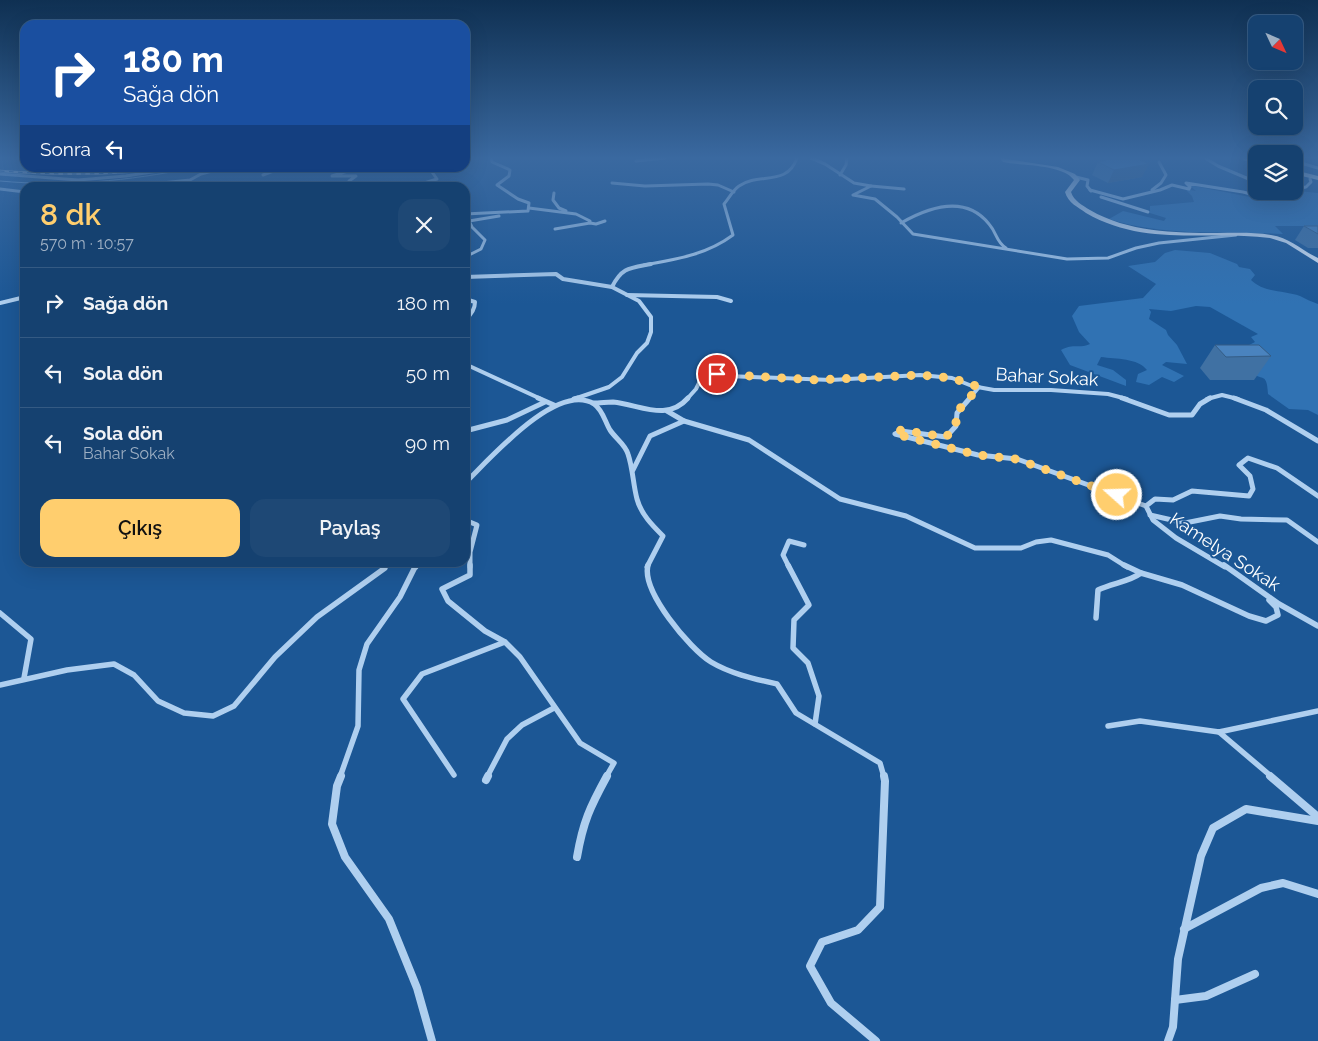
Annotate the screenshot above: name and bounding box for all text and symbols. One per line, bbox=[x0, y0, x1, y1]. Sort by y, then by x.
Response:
north arrow bbox=[1248, 15, 1302, 70]
map controls bbox=[1248, 15, 1303, 200]
text: 180 m bbox=[123, 39, 224, 80]
icon: right bbox=[40, 40, 105, 105]
button: search bbox=[1248, 80, 1303, 135]
text: Sağa dön bbox=[123, 81, 219, 107]
icon: left bbox=[101, 135, 129, 163]
text: Sonra bbox=[40, 138, 91, 160]
button: layers bbox=[1248, 145, 1303, 200]
text: 8 dk bbox=[40, 197, 101, 232]
button: close bbox=[398, 199, 450, 251]
text: 570 m · 10:57 bbox=[40, 234, 134, 253]
icon: right bbox=[40, 289, 68, 317]
text: Sağa dön bbox=[83, 292, 168, 314]
text: 180 m bbox=[397, 292, 450, 314]
pin bbox=[696, 353, 738, 395]
icon: left bbox=[40, 359, 68, 387]
icon: arrive bbox=[703, 360, 731, 388]
text: Sola dön bbox=[83, 362, 163, 384]
text: 50 m bbox=[406, 362, 450, 384]
street label: Bahar Sokak bbox=[995, 363, 1099, 390]
text: Sola dön bbox=[83, 422, 163, 444]
icon: left bbox=[40, 429, 68, 457]
text: 90 m bbox=[405, 432, 450, 454]
text: Bahar Sokak bbox=[83, 444, 175, 463]
position arrow bbox=[1090, 468, 1142, 520]
button: Çıkış bbox=[40, 499, 240, 557]
button: Paylaş bbox=[250, 499, 450, 557]
street label: Kamelya Sokak bbox=[1166, 508, 1285, 595]

